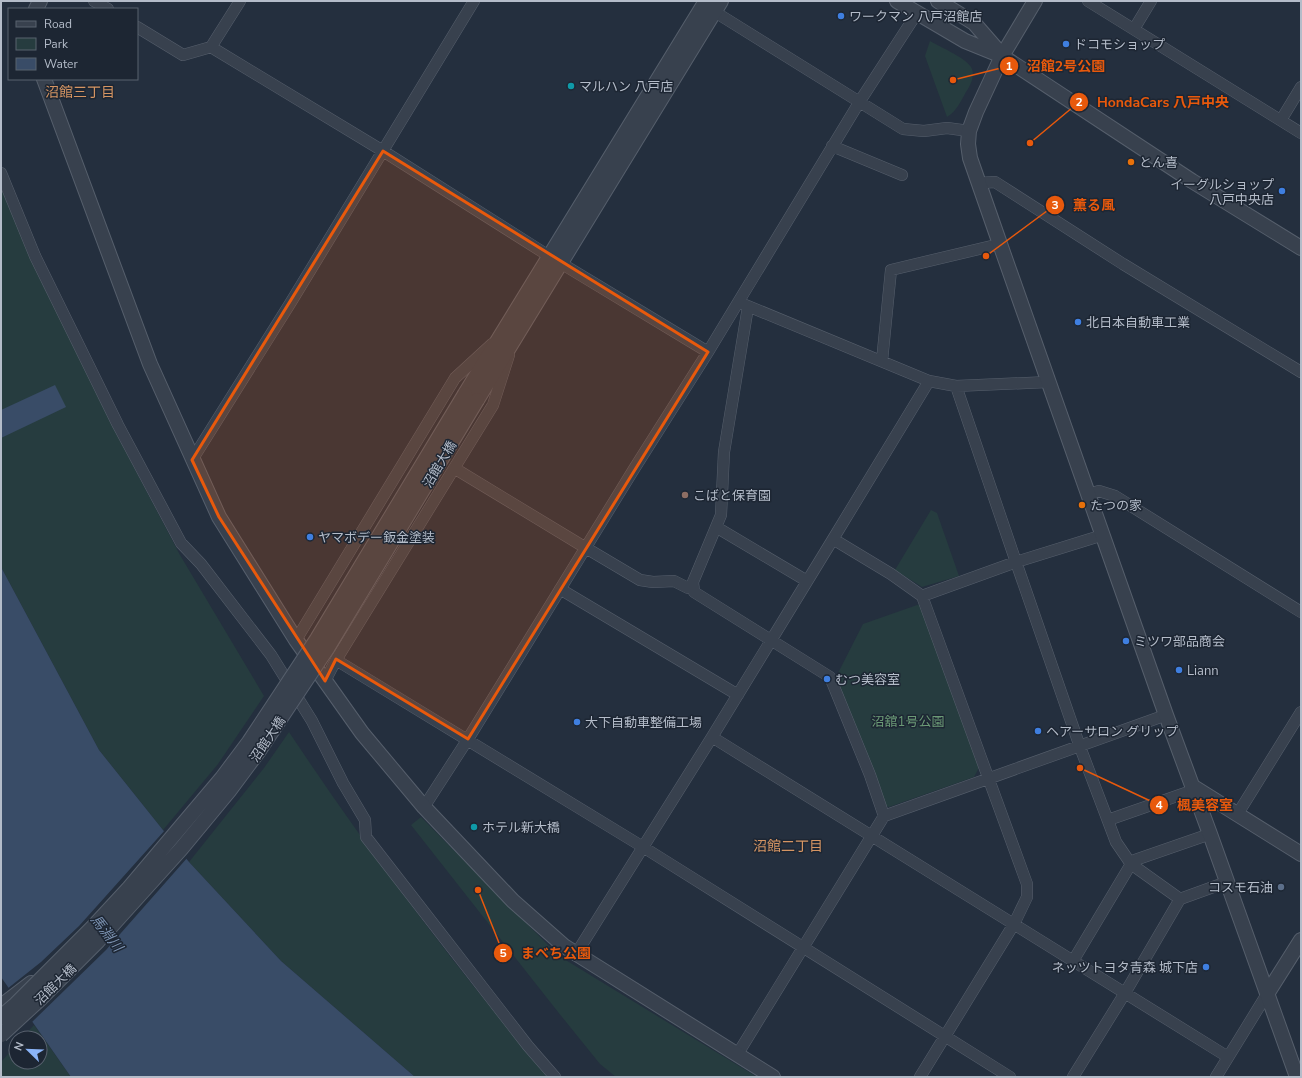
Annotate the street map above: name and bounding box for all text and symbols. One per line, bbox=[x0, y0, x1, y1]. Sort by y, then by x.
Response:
legend bbox=[8, 8, 138, 80]
place label: ワークマン 八戸沼館店 bbox=[849, 8, 982, 26]
marker: ワークマン 八戸沼館店 bbox=[836, 11, 846, 21]
text: Road bbox=[44, 16, 72, 32]
text: Park bbox=[44, 36, 69, 52]
place label: ドコモショップ bbox=[1074, 36, 1165, 54]
marker: ドコモショップ bbox=[1061, 39, 1071, 49]
callout: 沼館2号公園 bbox=[999, 53, 1114, 79]
text: Water bbox=[44, 56, 78, 72]
text: 沼館2号公園 bbox=[1027, 57, 1105, 76]
text: 1 bbox=[1005, 58, 1013, 74]
place label: マルハン 八戸店 bbox=[579, 78, 673, 96]
marker: マルハン 八戸店 bbox=[566, 81, 576, 91]
district label: 沼館三丁目 bbox=[45, 83, 115, 102]
callout: HondaCars 八戸中央 bbox=[1069, 89, 1237, 115]
text: HondaCars 八戸中央 bbox=[1097, 93, 1229, 112]
text: 2 bbox=[1075, 94, 1083, 110]
place label: とん喜 bbox=[1139, 154, 1178, 172]
marker: とん喜 bbox=[1126, 157, 1136, 167]
place label: イーグルショップ 八戸中央店 bbox=[1170, 176, 1274, 209]
marker: イーグルショップ 八戸中央店 bbox=[1277, 186, 1287, 196]
callout: 薫る風 bbox=[1045, 192, 1123, 218]
text: 薫る風 bbox=[1073, 196, 1115, 215]
text: 3 bbox=[1051, 197, 1059, 213]
place label: 北日本自動車工業 bbox=[1086, 314, 1190, 332]
marker: 北日本自動車工業 bbox=[1073, 317, 1083, 327]
street label: 沼館大橋 bbox=[419, 438, 461, 491]
place label: こばと保育園 bbox=[693, 487, 771, 505]
marker: こばと保育園 bbox=[680, 490, 690, 500]
place label: たつの家 bbox=[1090, 497, 1142, 515]
marker: たつの家 bbox=[1077, 500, 1087, 510]
place label: ヤマボデー鈑金塗装 bbox=[318, 529, 435, 547]
marker: ヤマボデー鈑金塗装 bbox=[305, 532, 315, 542]
place label: ミツワ部品商会 bbox=[1134, 633, 1225, 651]
marker: ミツワ部品商会 bbox=[1121, 636, 1131, 646]
place label: Liann bbox=[1187, 662, 1219, 680]
marker: Liann bbox=[1174, 665, 1184, 675]
place label: むつ美容室 bbox=[835, 671, 900, 689]
marker: むつ美容室 bbox=[822, 674, 832, 684]
street label: 沼館大橋 bbox=[246, 713, 290, 766]
park label: 沼舘1号公園 bbox=[872, 713, 944, 731]
place label: 大下自動車整備工場 bbox=[585, 714, 702, 732]
marker: 大下自動車整備工場 bbox=[572, 717, 582, 727]
place label: ヘアーサロン グリップ bbox=[1046, 723, 1178, 741]
marker: ヘアーサロン グリップ bbox=[1033, 726, 1043, 736]
callout: 楓美容室 bbox=[1149, 792, 1241, 818]
text: 楓美容室 bbox=[1177, 796, 1233, 815]
text: 4 bbox=[1155, 797, 1163, 813]
place label: ホテル新大橋 bbox=[482, 819, 560, 837]
marker: ホテル新大橋 bbox=[469, 822, 479, 832]
district label: 沼館二丁目 bbox=[753, 837, 823, 856]
place label: コスモ石油 bbox=[1208, 879, 1273, 897]
marker: コスモ石油 bbox=[1276, 882, 1286, 892]
water label: 馬淵川 bbox=[86, 911, 128, 957]
callout: まべち公園 bbox=[493, 940, 599, 966]
text: まべち公園 bbox=[521, 944, 591, 963]
text: 5 bbox=[499, 945, 507, 961]
place label: ネッツトヨタ青森 城下店 bbox=[1052, 959, 1198, 977]
street label: 沼館大橋 bbox=[31, 960, 81, 1009]
marker: ネッツトヨタ青森 城下店 bbox=[1201, 962, 1211, 972]
north arrow bbox=[8, 1030, 48, 1070]
text: N bbox=[11, 1040, 28, 1053]

